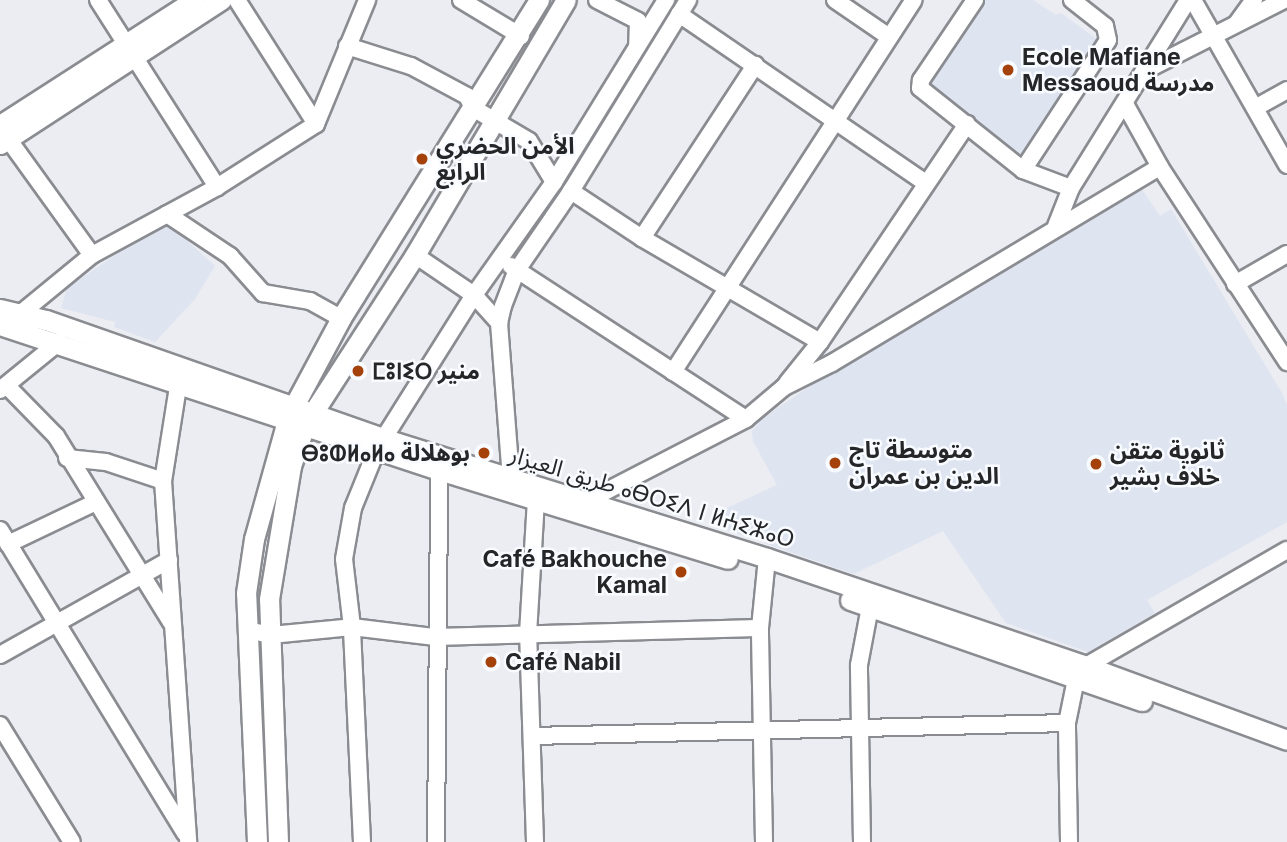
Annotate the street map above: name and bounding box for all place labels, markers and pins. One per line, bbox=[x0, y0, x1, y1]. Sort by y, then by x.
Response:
place label: Ecole Mafiane Messaoud مدرسة bbox=[1022, 43, 1214, 97]
marker: Ecole Mafiane Messaoud مدرسة bbox=[1000, 62, 1016, 78]
place label: الأمن الحضري الرابع bbox=[436, 132, 575, 186]
marker: الأمن الحضري الرابع bbox=[414, 151, 430, 167]
place label: ⵎⵓⵏⵉⵔ منير bbox=[372, 357, 480, 385]
marker: ⵎⵓⵏⵉⵔ منير bbox=[350, 363, 366, 379]
place label: متوسطة تاج الدين بن عمران bbox=[849, 436, 999, 490]
place label: ثانوية متقن خلاف بشير bbox=[1110, 437, 1225, 491]
place label: ⴱⵓⵀⵍⴰⵍⴰ بوهلالة bbox=[301, 439, 470, 467]
marker: ⴱⵓⵀⵍⴰⵍⴰ بوهلالة bbox=[476, 445, 492, 461]
marker: متوسطة تاج الدين بن عمران bbox=[827, 455, 843, 471]
marker: ثانوية متقن خلاف بشير bbox=[1088, 456, 1104, 472]
place label: Café Bakhouche Kamal bbox=[483, 545, 667, 599]
marker: Café Bakhouche Kamal bbox=[673, 564, 689, 580]
place label: Café Nabil bbox=[505, 648, 621, 676]
marker: Café Nabil bbox=[483, 654, 499, 670]

